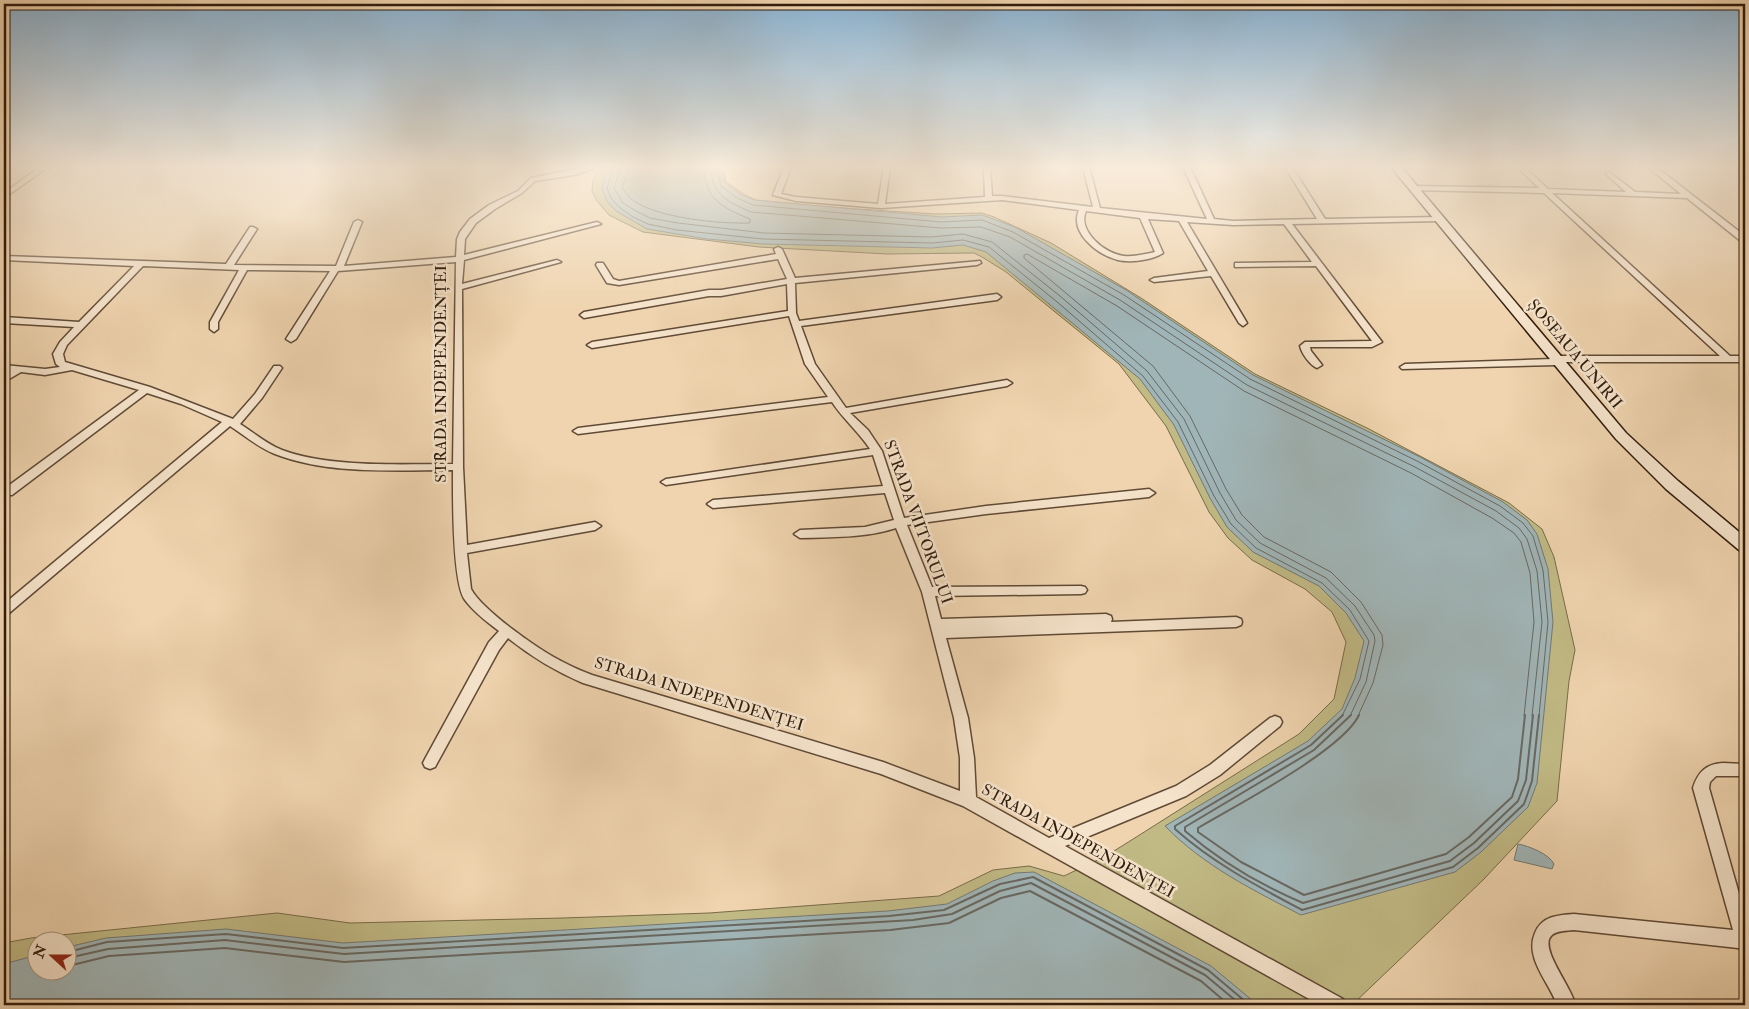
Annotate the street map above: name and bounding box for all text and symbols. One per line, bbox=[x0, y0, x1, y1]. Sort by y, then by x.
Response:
street label: STRADA INDEPENDENȚEI bbox=[431, 265, 451, 483]
street label: ȘOSEAUA UNIRII bbox=[1523, 295, 1627, 413]
street label: STRADA VIITORULUI bbox=[879, 437, 957, 607]
street label: STRADA INDEPENDENȚEI bbox=[592, 653, 806, 735]
street label: STRADA INDEPENDENȚEI bbox=[978, 779, 1178, 903]
north arrow bbox=[28, 932, 78, 982]
text: N bbox=[30, 942, 51, 961]

